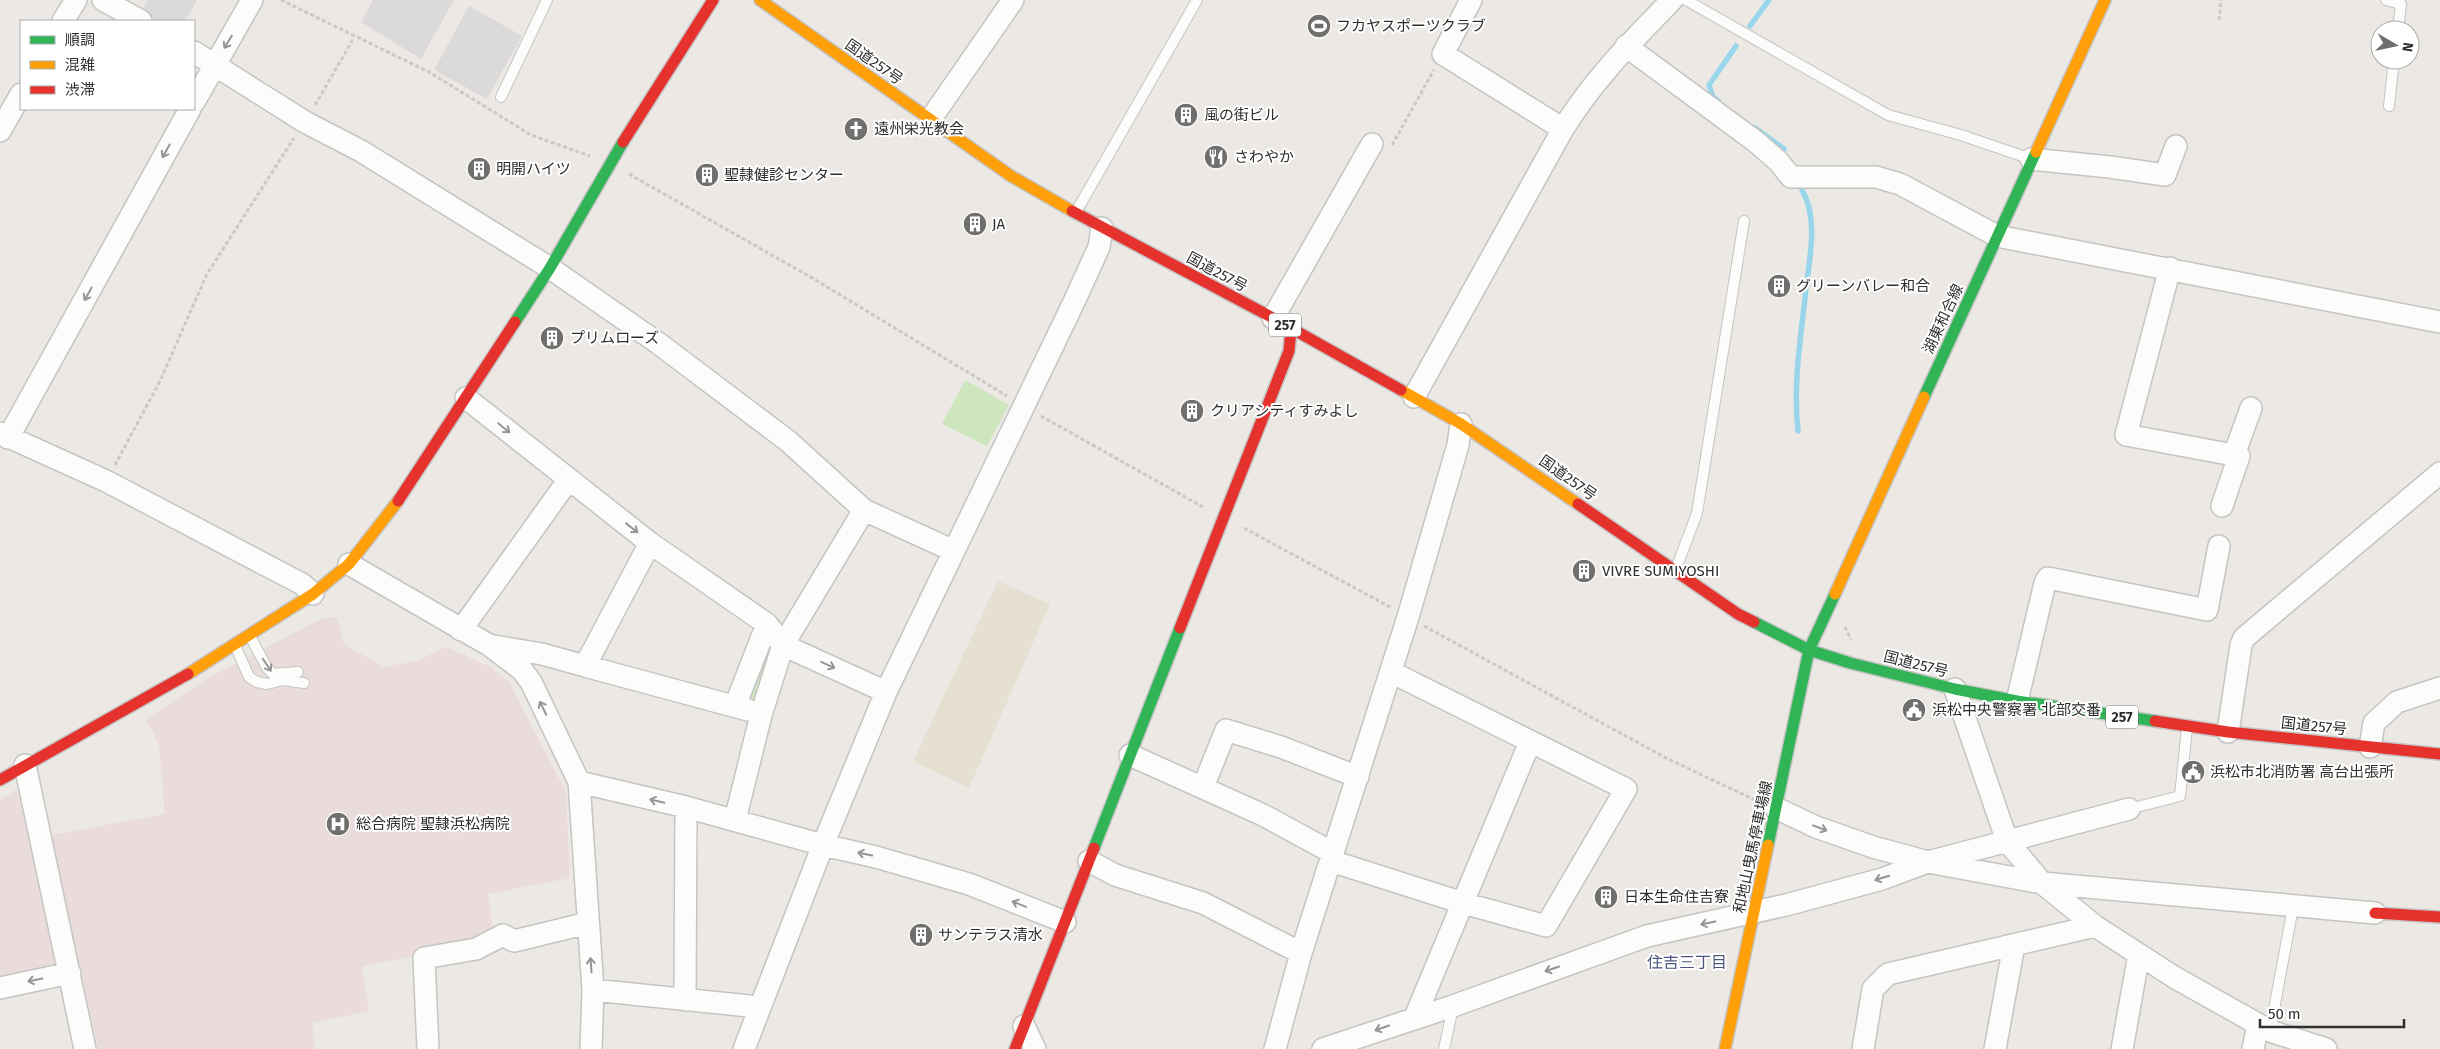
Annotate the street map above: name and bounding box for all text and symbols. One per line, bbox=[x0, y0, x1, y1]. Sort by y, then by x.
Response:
sports icon: フカヤスポーツクラブ bbox=[1306, 13, 1332, 39]
place label: フカヤスポーツクラブ bbox=[1336, 17, 1486, 35]
legend bbox=[20, 20, 195, 110]
north arrow bbox=[2370, 20, 2420, 70]
text: 順調 bbox=[65, 31, 95, 49]
one-way arrow bbox=[222, 34, 232, 49]
street label: 国道257号 bbox=[842, 36, 906, 88]
text: N bbox=[2398, 41, 2416, 53]
text: 混雑 bbox=[65, 56, 95, 74]
text: 渋滞 bbox=[65, 81, 95, 99]
building icon: 風の街ビル bbox=[1173, 102, 1199, 128]
place label: 風の街ビル bbox=[1204, 106, 1279, 124]
church icon: 遠州栄光教会 bbox=[843, 116, 869, 142]
place label: 遠州栄光教会 bbox=[874, 120, 964, 138]
one-way arrow bbox=[161, 144, 171, 158]
restaurant icon: さわやか bbox=[1203, 144, 1229, 170]
place label: さわやか bbox=[1234, 148, 1294, 166]
building icon: 明開ハイツ bbox=[466, 156, 492, 182]
place label: 明開ハイツ bbox=[496, 160, 571, 178]
building icon: 聖隷健診センター bbox=[694, 162, 720, 188]
place label: 聖隷健診センター bbox=[724, 166, 844, 184]
building icon: JA bbox=[962, 211, 988, 237]
place label: JA bbox=[992, 215, 1006, 233]
street label: 国道257号 bbox=[1184, 249, 1250, 295]
building icon: グリーンバレー和合 bbox=[1766, 273, 1792, 299]
place label: グリーンバレー和合 bbox=[1796, 277, 1930, 295]
street label: 湖東和合線 bbox=[1919, 281, 1967, 357]
one-way arrow bbox=[83, 286, 93, 301]
road number: 257 bbox=[1269, 314, 1301, 336]
building icon: プリムローズ bbox=[539, 325, 565, 351]
place label: プリムローズ bbox=[570, 329, 659, 347]
building icon: クリアシティすみよし bbox=[1179, 398, 1205, 424]
place label: クリアシティすみよし bbox=[1210, 402, 1359, 420]
one-way arrow bbox=[497, 422, 510, 433]
street label: 国道257号 bbox=[1536, 452, 1600, 504]
one-way arrow bbox=[625, 523, 638, 534]
building icon: VIVRE SUMIYOSHI bbox=[1571, 558, 1597, 584]
place label: VIVRE SUMIYOSHI bbox=[1602, 562, 1719, 580]
street label: 国道257号 bbox=[1882, 647, 1950, 681]
one-way arrow bbox=[262, 658, 272, 672]
one-way arrow bbox=[820, 661, 835, 671]
public building icon: 浜松中央警察署 北部交番 bbox=[1901, 697, 1927, 723]
one-way arrow bbox=[538, 701, 548, 716]
place label: 浜松中央警察署 北部交番 bbox=[1932, 701, 2101, 719]
road number: 257 bbox=[2106, 706, 2138, 729]
street label: 国道257号 bbox=[2280, 714, 2348, 738]
public building icon: 浜松市北消防署 高台出張所 bbox=[2180, 759, 2206, 785]
place label: 浜松市北消防署 高台出張所 bbox=[2210, 763, 2394, 781]
street label: 和地山曳馬停車場線 bbox=[1730, 779, 1776, 915]
one-way arrow bbox=[649, 796, 665, 805]
hospital icon: 総合病院 聖隷浜松病院 bbox=[325, 811, 351, 837]
place label: 総合病院 聖隷浜松病院 bbox=[356, 815, 510, 833]
one-way arrow bbox=[1812, 824, 1828, 833]
one-way arrow bbox=[857, 849, 873, 858]
one-way arrow bbox=[1874, 874, 1890, 884]
building icon: 日本生命住吉寮 bbox=[1593, 884, 1619, 910]
place label: 日本生命住吉寮 bbox=[1624, 888, 1729, 906]
one-way arrow bbox=[1012, 899, 1028, 908]
one-way arrow bbox=[1700, 919, 1716, 928]
building icon: サンテラス清水 bbox=[908, 922, 934, 948]
place label: サンテラス清水 bbox=[938, 926, 1043, 944]
district label: 住吉三丁目 bbox=[1647, 953, 1727, 972]
one-way arrow bbox=[586, 958, 595, 974]
one-way arrow bbox=[1545, 965, 1561, 975]
one-way arrow bbox=[28, 976, 44, 986]
scale bar bbox=[2260, 996, 2404, 1028]
text: 50 m bbox=[2268, 1005, 2301, 1023]
one-way arrow bbox=[1375, 1024, 1391, 1034]

